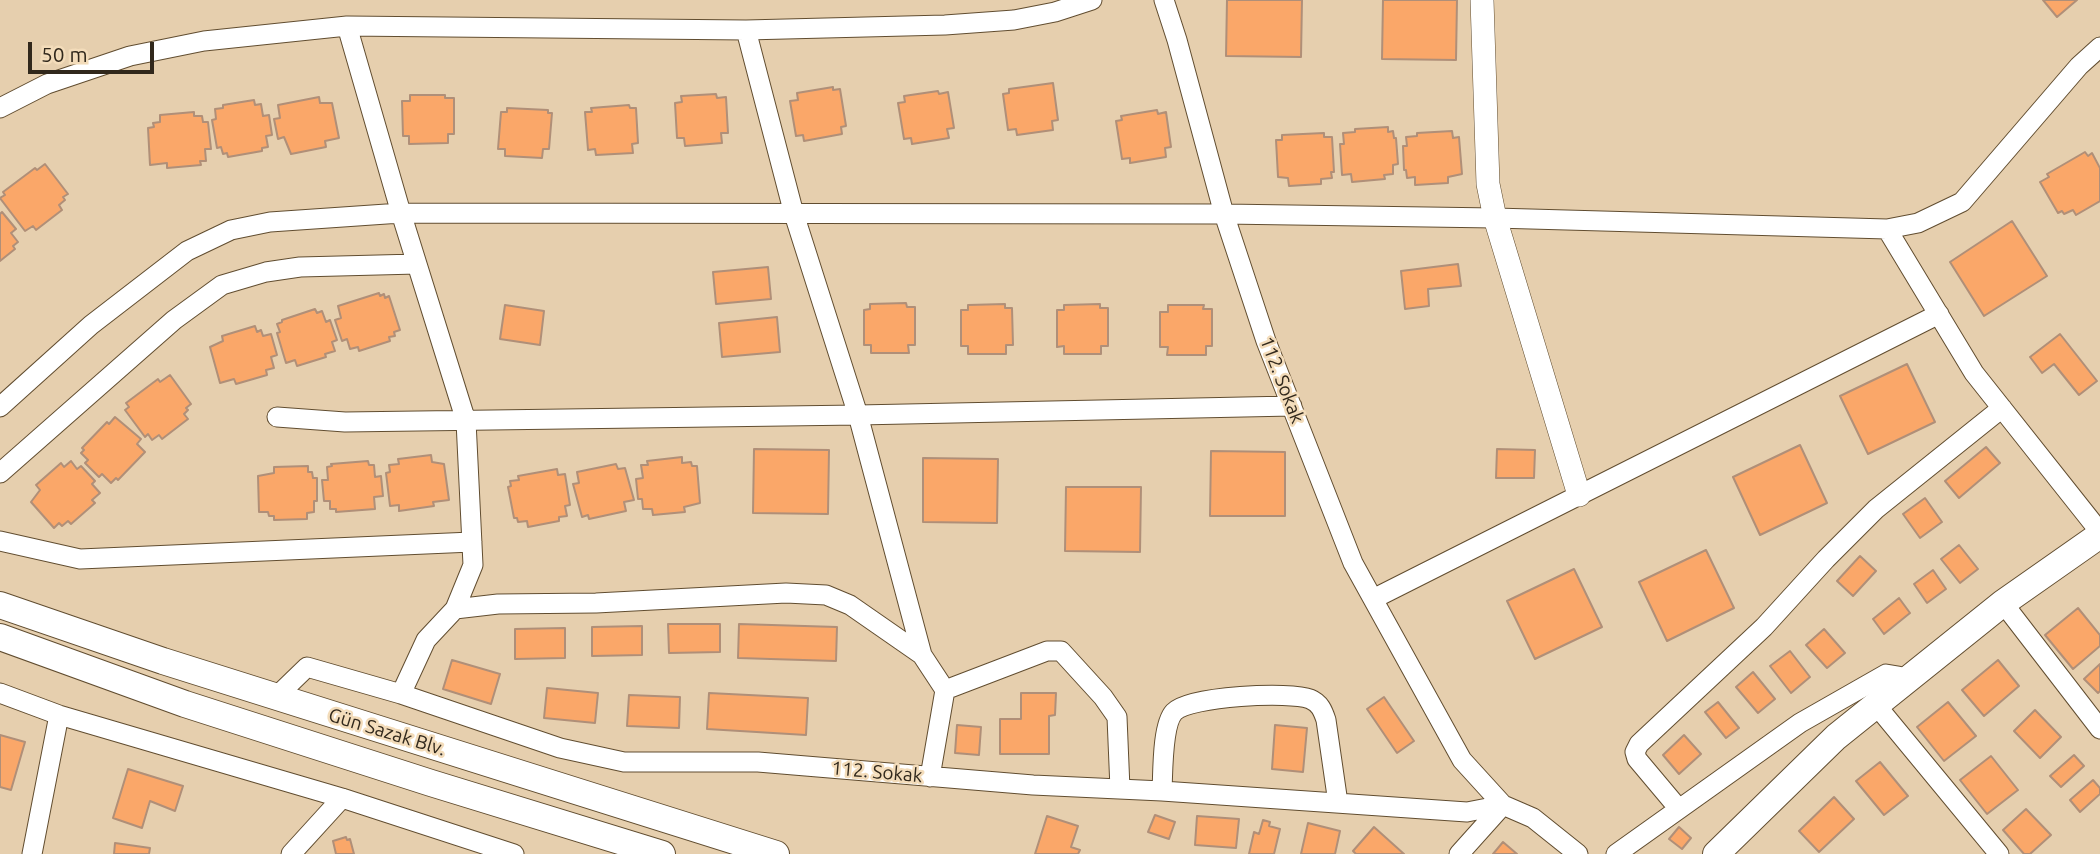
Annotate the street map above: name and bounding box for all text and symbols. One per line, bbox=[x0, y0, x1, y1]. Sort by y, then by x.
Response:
scale bar bbox=[32, 28, 158, 72]
text: 50 m bbox=[41, 42, 88, 66]
street label: 112. Sokak bbox=[1255, 333, 1309, 427]
street label: Gün Sazak Blv. bbox=[326, 703, 448, 761]
street label: 112. Sokak bbox=[831, 757, 923, 787]

